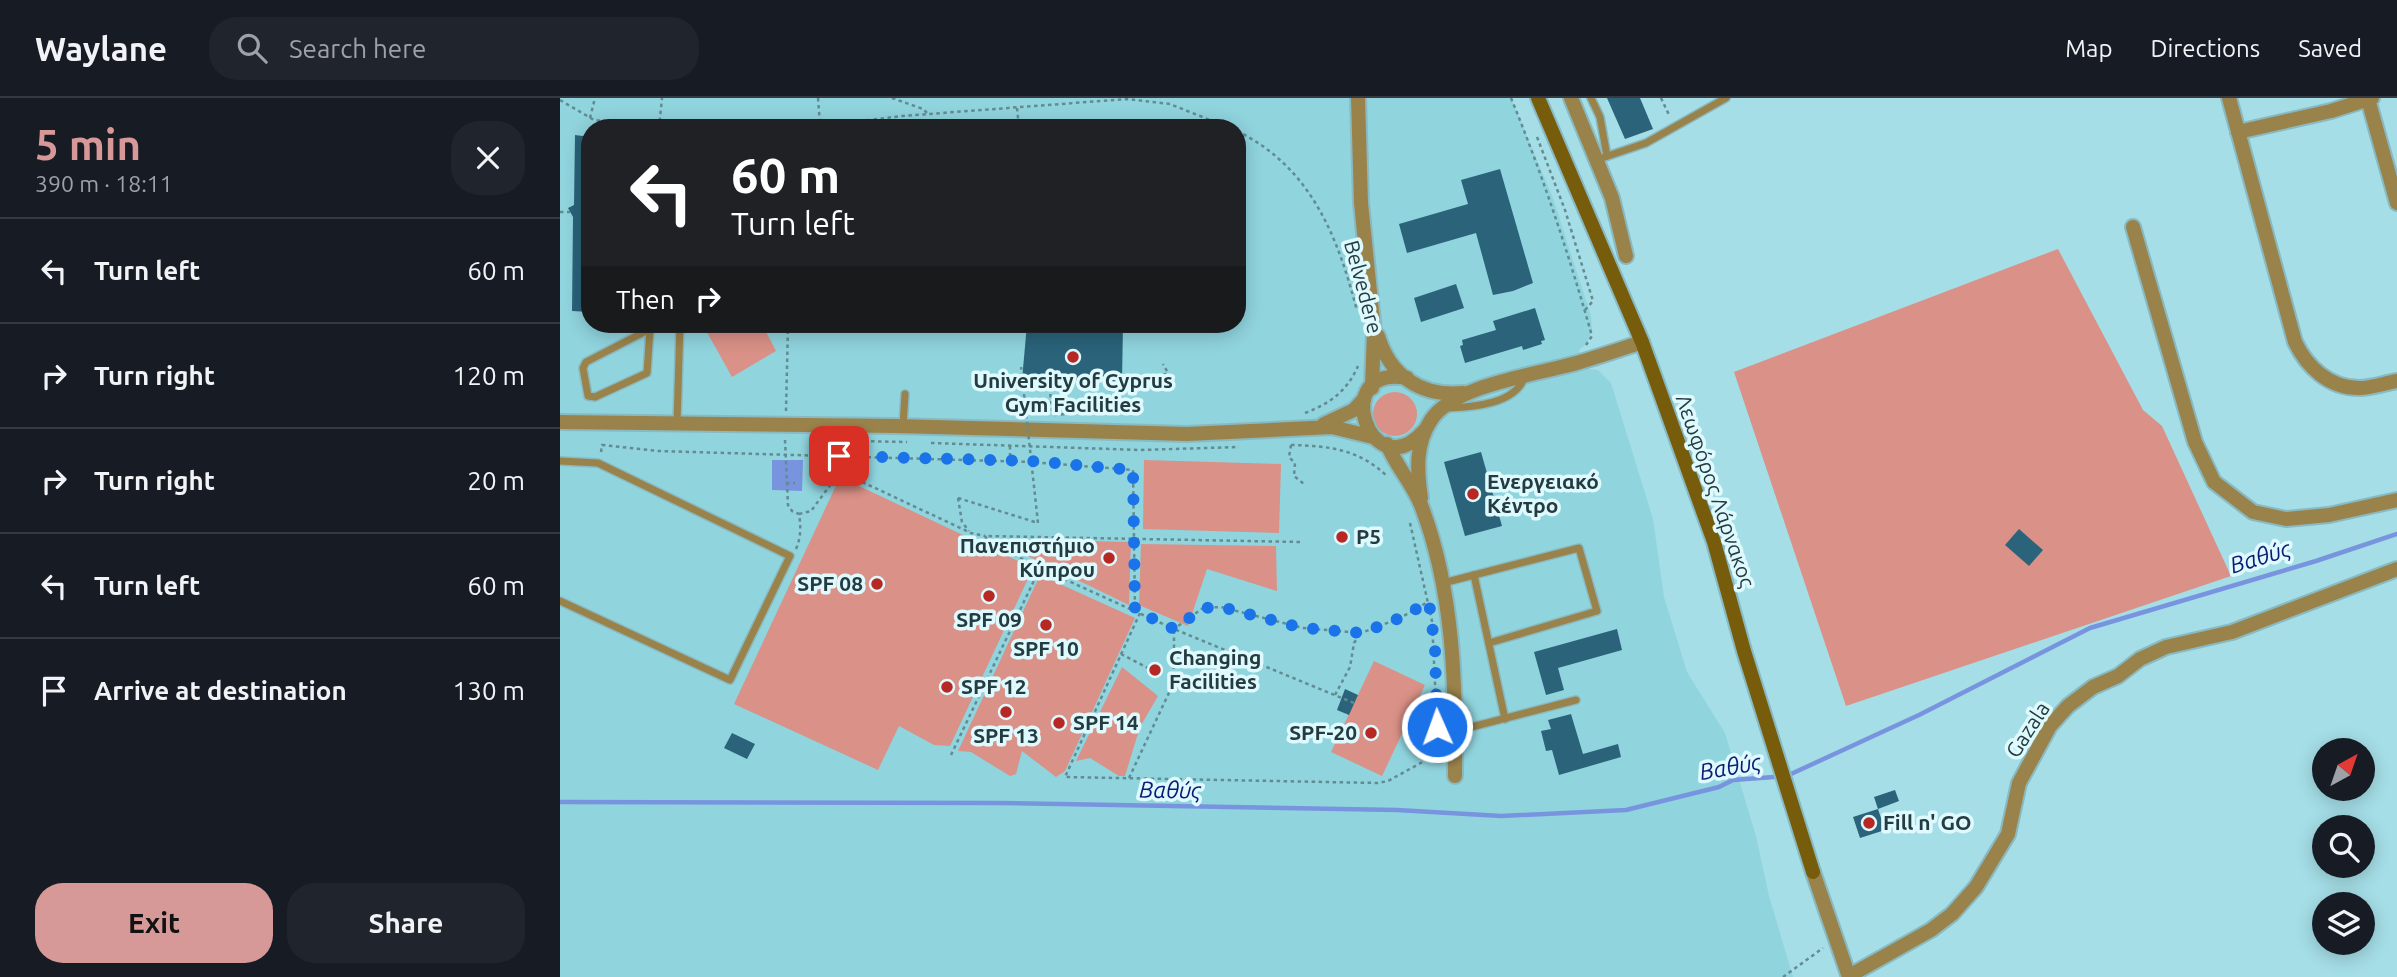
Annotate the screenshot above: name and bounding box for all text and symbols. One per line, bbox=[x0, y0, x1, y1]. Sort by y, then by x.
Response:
search box bbox=[209, 17, 699, 80]
icon: search bbox=[233, 29, 271, 67]
text: Waylane bbox=[35, 30, 167, 67]
text: Search here bbox=[289, 34, 426, 63]
text: Map bbox=[2065, 35, 2112, 62]
text: Directions bbox=[2150, 35, 2260, 62]
text: Saved bbox=[2298, 35, 2362, 62]
text: 5 min bbox=[35, 121, 141, 168]
button: close bbox=[451, 121, 525, 195]
icon: left bbox=[616, 147, 707, 238]
text: 60 m bbox=[731, 147, 840, 202]
text: 390 m · 18:11 bbox=[35, 171, 173, 196]
text: Turn left bbox=[731, 205, 855, 241]
street label: Belvedere bbox=[1340, 237, 1388, 336]
icon: left bbox=[35, 252, 73, 290]
text: Turn left bbox=[94, 256, 200, 285]
text: 60 m bbox=[467, 256, 525, 285]
icon: right bbox=[689, 280, 727, 318]
text: Then bbox=[616, 285, 675, 314]
marker: University of Cyprus Gym Facilities bbox=[1065, 349, 1081, 365]
icon: right bbox=[35, 357, 73, 395]
text: Turn right bbox=[94, 361, 215, 390]
text: 120 m bbox=[453, 361, 525, 390]
place label: University of Cyprus Gym Facilities bbox=[973, 368, 1173, 416]
street label: Λεωφόρος Λάρνακος bbox=[1672, 391, 1760, 590]
pin bbox=[809, 426, 869, 486]
icon: arrive bbox=[820, 437, 858, 475]
icon: right bbox=[35, 462, 73, 500]
text: Turn right bbox=[94, 466, 215, 495]
text: 20 m bbox=[467, 466, 525, 495]
place label: Ενεργειακό Κέντρο bbox=[1487, 469, 1599, 517]
marker: Ενεργειακό Κέντρο bbox=[1465, 486, 1481, 502]
place label: P5 bbox=[1356, 524, 1381, 548]
marker: P5 bbox=[1334, 529, 1350, 545]
place label: Πανεπιστήμιο Κύπρου bbox=[960, 533, 1095, 581]
water label: Βαθύς bbox=[2227, 535, 2294, 578]
marker: Πανεπιστήμιο Κύπρου bbox=[1101, 550, 1117, 566]
icon: left bbox=[35, 567, 73, 605]
text: Turn left bbox=[94, 571, 200, 600]
text: 60 m bbox=[467, 571, 525, 600]
place label: SPF 08 bbox=[797, 571, 863, 595]
marker: SPF 08 bbox=[869, 576, 885, 592]
marker: SPF 09 bbox=[981, 588, 997, 604]
place label: SPF 09 bbox=[956, 607, 1022, 631]
marker: SPF 10 bbox=[1038, 617, 1054, 633]
place label: SPF 10 bbox=[1013, 636, 1079, 660]
place label: Changing Facilities bbox=[1169, 645, 1261, 693]
marker: Changing Facilities bbox=[1147, 662, 1163, 678]
icon: arrive bbox=[35, 672, 73, 710]
place label: SPF 12 bbox=[961, 674, 1027, 698]
text: Arrive at destination bbox=[94, 676, 347, 705]
text: 130 m bbox=[453, 676, 525, 705]
marker: SPF 12 bbox=[939, 679, 955, 695]
position arrow bbox=[1400, 690, 1474, 764]
street label: Gazala bbox=[2000, 697, 2054, 762]
marker: SPF 13 bbox=[998, 704, 1014, 720]
place label: SPF 14 bbox=[1073, 710, 1139, 734]
marker: SPF 14 bbox=[1051, 715, 1067, 731]
place label: SPF-20 bbox=[1289, 720, 1357, 744]
place label: SPF 13 bbox=[973, 723, 1039, 747]
marker: SPF-20 bbox=[1363, 725, 1379, 741]
north arrow bbox=[2312, 738, 2375, 802]
map controls bbox=[2312, 738, 2375, 955]
water label: Βαθύς bbox=[1697, 749, 1764, 785]
water label: Βαθύς bbox=[1139, 776, 1202, 804]
place label: Fill n' GO bbox=[1883, 810, 1971, 834]
marker: Fill n' GO bbox=[1861, 815, 1877, 831]
button: search bbox=[2312, 815, 2375, 878]
button: Exit bbox=[35, 883, 273, 963]
button: Share bbox=[287, 883, 525, 963]
button: layers bbox=[2312, 892, 2375, 955]

